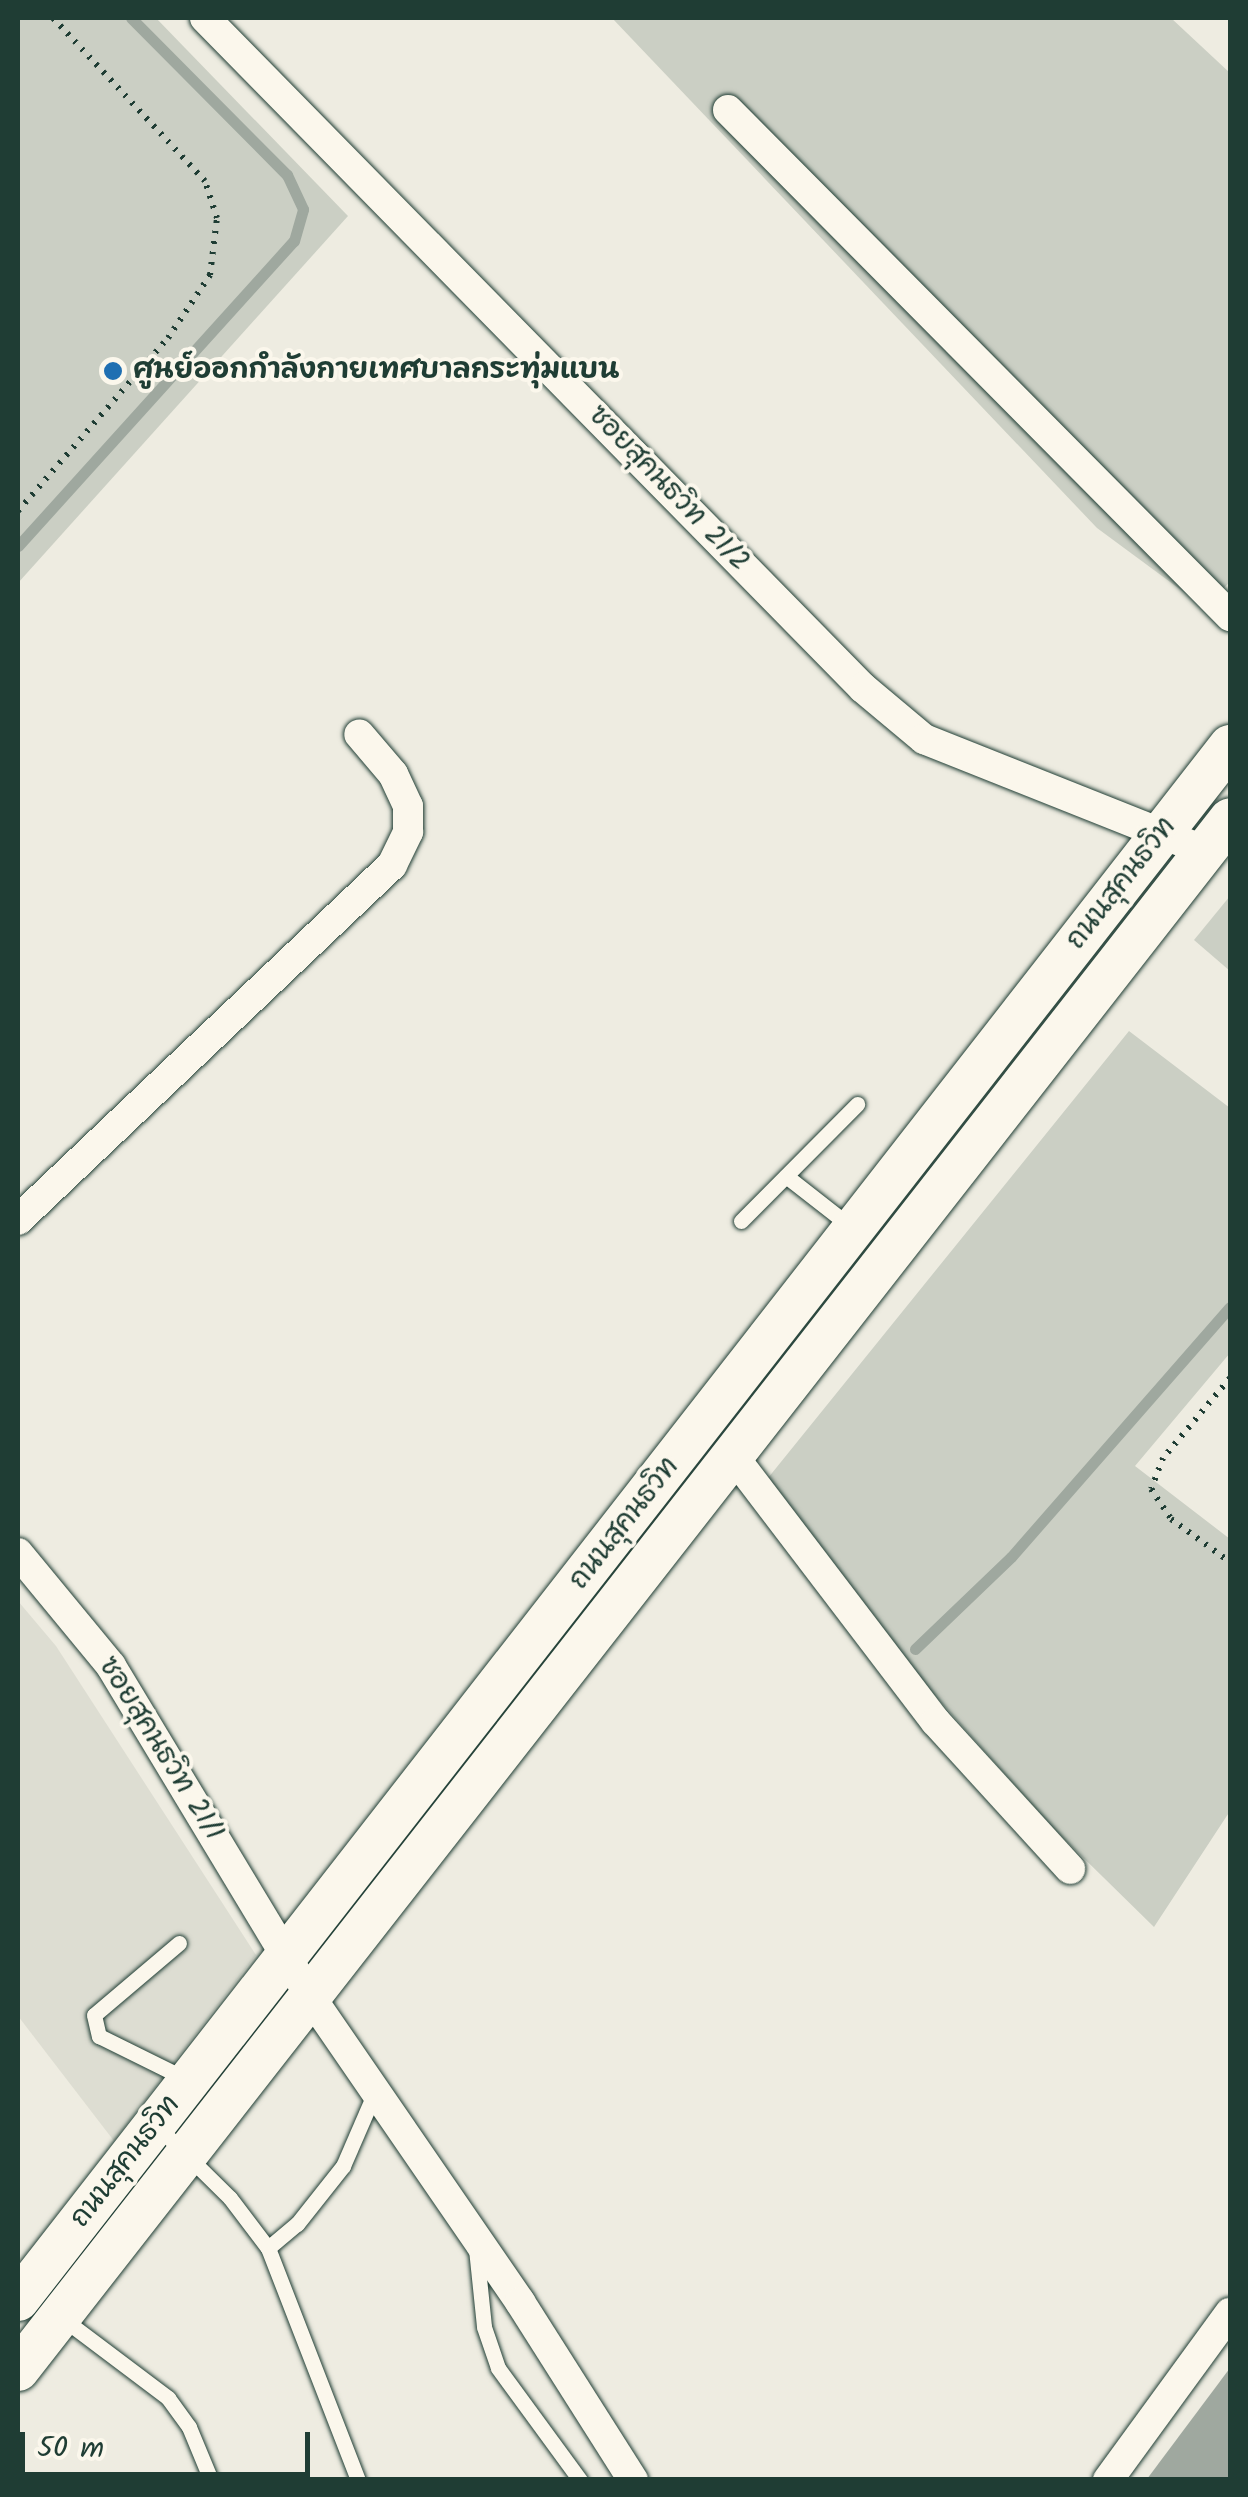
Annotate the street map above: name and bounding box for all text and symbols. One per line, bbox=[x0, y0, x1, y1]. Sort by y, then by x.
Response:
place label: ศูนย์ออกกำลังกายเทศบาลกระทุ่มแบน bbox=[133, 354, 619, 388]
marker: ศูนย์ออกกำลังกายเทศบาลกระทุ่มแบน bbox=[102, 360, 124, 382]
street label: ซอยสุคนธวิท 21/2 bbox=[580, 399, 756, 579]
street label: ถนนสุคนธวิท bbox=[1060, 811, 1184, 957]
street label: ถนนสุคนธวิท bbox=[563, 1451, 687, 1597]
street label: ซอยสุคนธวิท 21/1 bbox=[90, 1651, 230, 1847]
street label: ถนนสุคนธวิท bbox=[64, 2089, 188, 2235]
scale bar bbox=[25, 2412, 315, 2474]
text: 50 m bbox=[37, 2425, 104, 2473]

